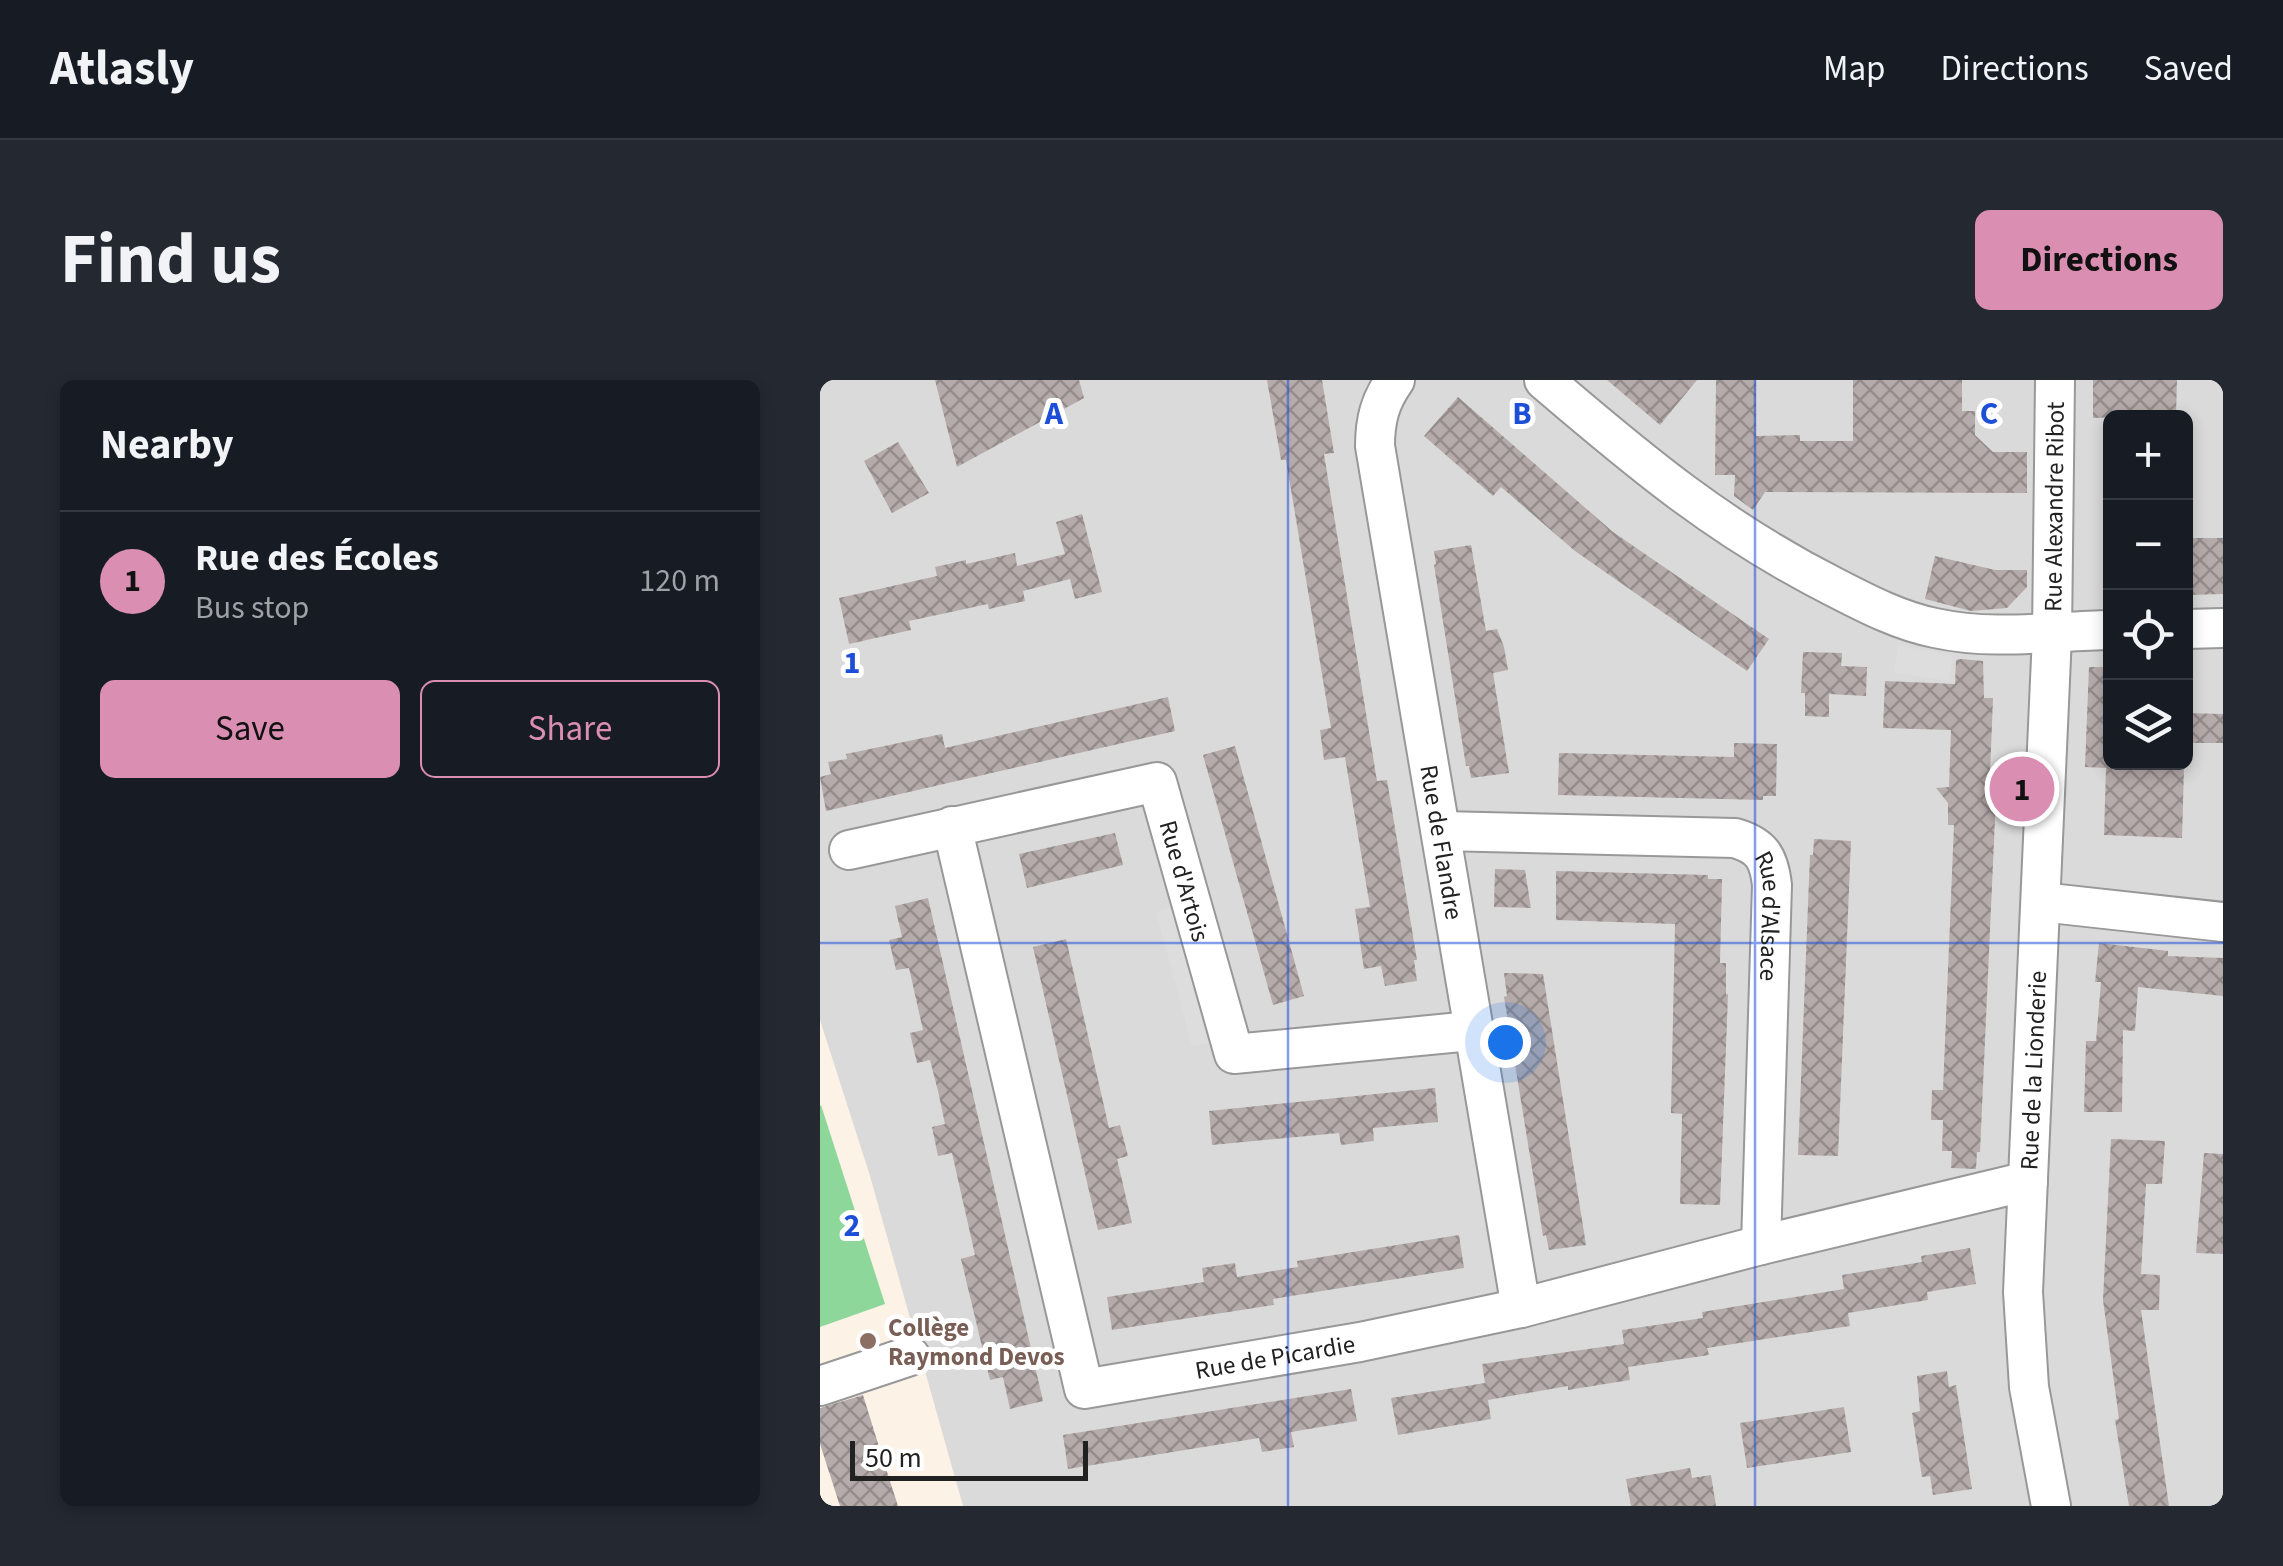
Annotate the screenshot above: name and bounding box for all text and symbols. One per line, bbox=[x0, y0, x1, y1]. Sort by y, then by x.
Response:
text: Atlasly bbox=[50, 35, 194, 103]
text: Map bbox=[1823, 44, 1886, 94]
text: Directions bbox=[1941, 44, 2089, 94]
text: Saved bbox=[2144, 44, 2233, 94]
text: Find us bbox=[60, 210, 281, 310]
button: Directions bbox=[1975, 210, 2223, 310]
text: A bbox=[1044, 391, 1064, 437]
text: B bbox=[1512, 391, 1532, 437]
text: C bbox=[1980, 391, 1998, 437]
street label: Rue Alexandre Ribot bbox=[2035, 401, 2074, 612]
map controls bbox=[2103, 410, 2193, 770]
button: + bbox=[2103, 410, 2193, 500]
text: Nearby bbox=[100, 415, 234, 475]
button: − bbox=[2103, 500, 2193, 590]
text: Rue des Écoles bbox=[195, 531, 439, 585]
text: 1 bbox=[124, 558, 141, 604]
text: 120 m bbox=[639, 558, 720, 604]
text: Bus stop bbox=[195, 585, 309, 631]
button: locate bbox=[2103, 590, 2193, 680]
text: 1 bbox=[844, 640, 860, 686]
button: Save bbox=[100, 680, 400, 778]
button: Share bbox=[420, 680, 720, 778]
button: layers bbox=[2103, 680, 2193, 770]
pin: 1 bbox=[1990, 752, 2054, 826]
street label: Rue de Flandre bbox=[1410, 762, 1472, 922]
street label: Rue d'Artois bbox=[1150, 816, 1218, 946]
street label: Rue d'Alsace bbox=[1745, 845, 1790, 982]
street label: Rue de la Lionderie bbox=[2011, 970, 2056, 1171]
your location bbox=[1480, 1017, 1531, 1068]
text: 2 bbox=[844, 1203, 860, 1249]
place label: Collège Raymond Devos bbox=[888, 1310, 1065, 1375]
street label: Rue de Picardie bbox=[1193, 1326, 1358, 1389]
marker: Collège Raymond Devos bbox=[857, 1330, 879, 1352]
scale bar bbox=[850, 1436, 1088, 1480]
text: 50 m bbox=[865, 1438, 922, 1478]

